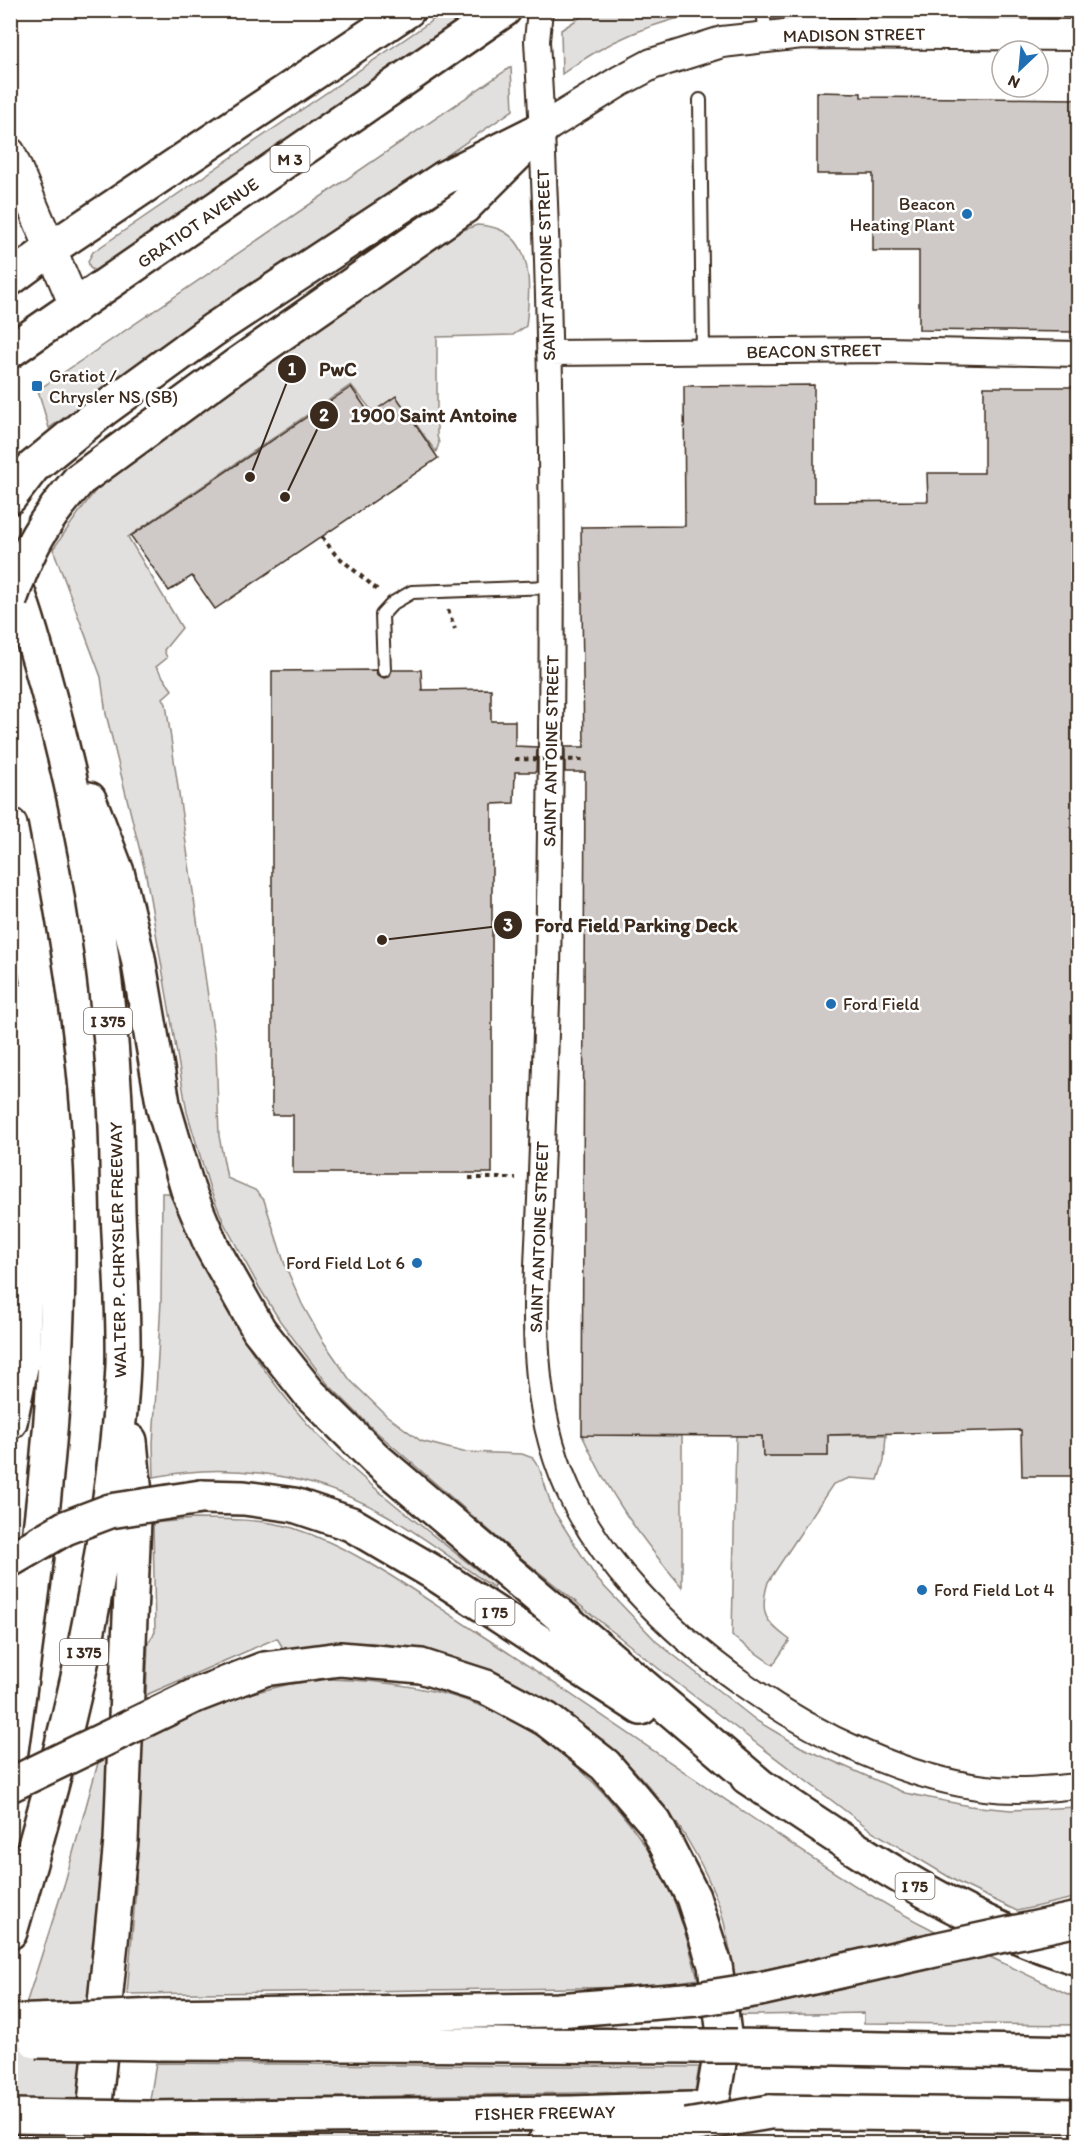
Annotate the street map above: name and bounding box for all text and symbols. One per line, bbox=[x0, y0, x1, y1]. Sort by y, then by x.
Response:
street label: MADISON STREET bbox=[783, 23, 925, 47]
north arrow bbox=[990, 39, 1050, 99]
text: N bbox=[1005, 71, 1023, 93]
road number: M 3 bbox=[270, 146, 310, 172]
street label: SAINT ANTOINE STREET bbox=[532, 169, 560, 361]
street label: GRATIOT AVENUE bbox=[133, 173, 263, 273]
place label: Beacon Heating Plant bbox=[850, 193, 955, 236]
marker: Beacon Heating Plant bbox=[960, 207, 974, 221]
street label: BEACON STREET bbox=[746, 339, 882, 363]
callout: PwC bbox=[277, 350, 369, 388]
text: PwC bbox=[319, 357, 357, 381]
text: 1 bbox=[288, 358, 297, 380]
place label: Gratiot / Chrysler NS (SB) bbox=[49, 365, 178, 408]
marker: Gratiot / Chrysler NS (SB) bbox=[30, 379, 44, 393]
callout: 1900 Saint Antoine bbox=[309, 396, 530, 434]
text: 1900 Saint Antoine bbox=[351, 403, 517, 427]
text: 2 bbox=[319, 404, 329, 426]
street label: SAINT ANTOINE STREET bbox=[538, 655, 564, 847]
callout: Ford Field Parking Deck bbox=[493, 906, 749, 944]
text: Ford Field Parking Deck bbox=[535, 913, 738, 938]
text: 3 bbox=[503, 914, 513, 936]
place label: Ford Field bbox=[843, 993, 919, 1015]
marker: Ford Field bbox=[824, 997, 838, 1011]
road number: I 375 bbox=[84, 1008, 132, 1034]
street label: WALTER P. CHRYSLER FREEWAY bbox=[105, 1121, 131, 1378]
street label: SAINT ANTOINE STREET bbox=[525, 1141, 553, 1333]
place label: Ford Field Lot 6 bbox=[286, 1252, 405, 1274]
marker: Ford Field Lot 6 bbox=[410, 1256, 424, 1270]
place label: Ford Field Lot 4 bbox=[934, 1579, 1054, 1601]
marker: Ford Field Lot 4 bbox=[915, 1583, 929, 1597]
road number: I 75 bbox=[476, 1599, 514, 1625]
road number: I 375 bbox=[60, 1639, 108, 1665]
road number: I 75 bbox=[896, 1873, 934, 1899]
street label: FISHER FREEWAY bbox=[474, 2101, 616, 2125]

